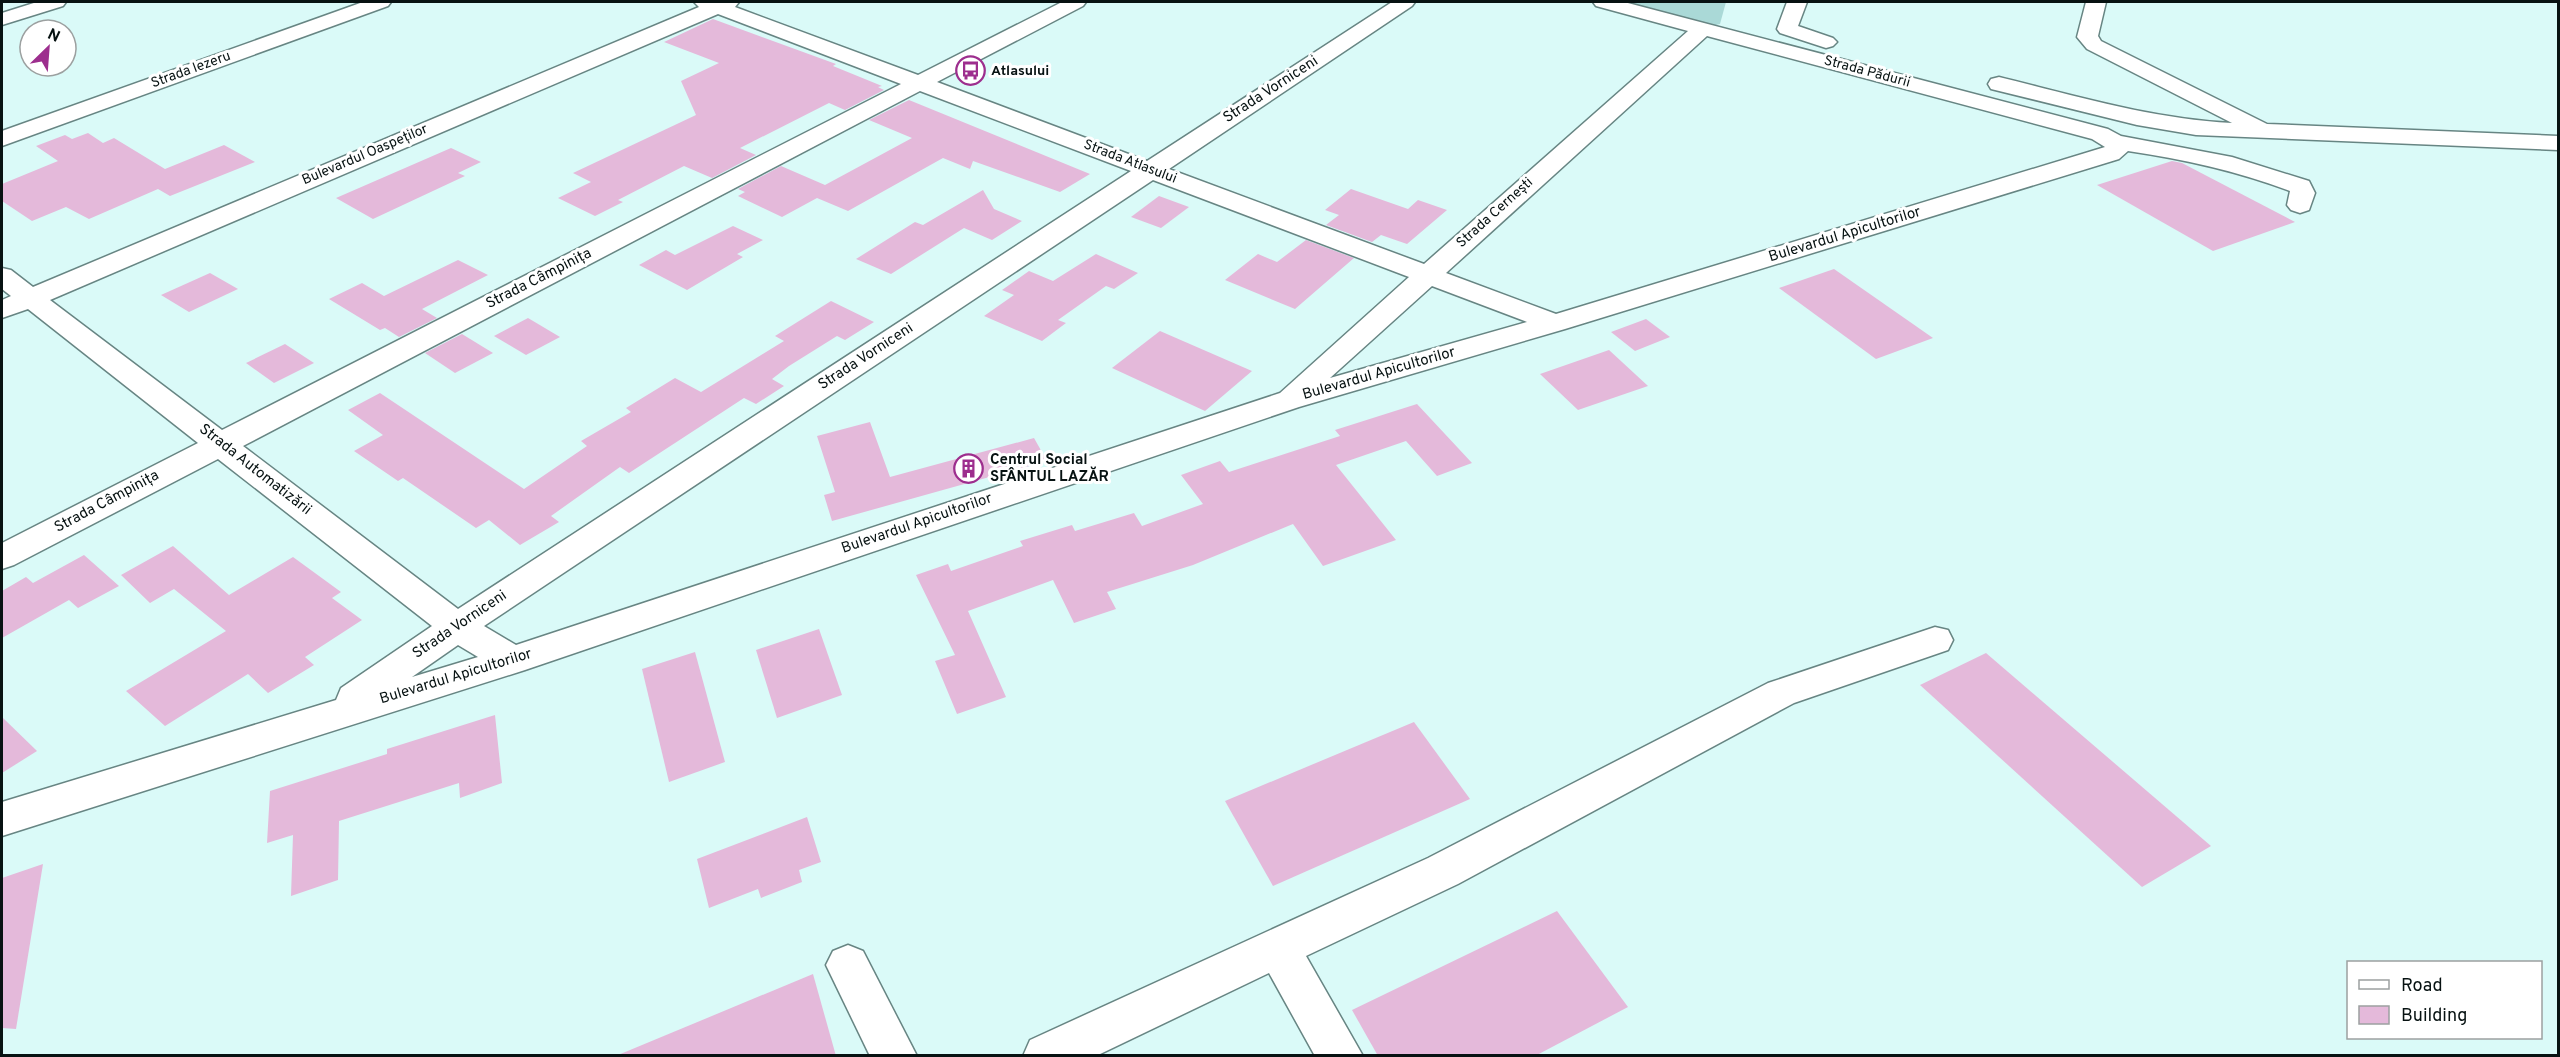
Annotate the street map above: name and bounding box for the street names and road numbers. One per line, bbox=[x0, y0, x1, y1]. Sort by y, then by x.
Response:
street label: Strada Iezeru bbox=[149, 48, 233, 92]
street label: Strada Vorniceni bbox=[1220, 52, 1322, 128]
street label: Strada Pădurii bbox=[1822, 52, 1912, 92]
street label: Bulevardul Oaspeților bbox=[300, 121, 431, 189]
street label: Strada Atlasului bbox=[1081, 136, 1179, 188]
street label: Strada Cernești bbox=[1453, 174, 1537, 252]
street label: Bulevardul Apicultorilor bbox=[1767, 203, 1924, 267]
street label: Strada Câmpinița bbox=[483, 244, 595, 314]
street label: Strada Vorniceni bbox=[815, 319, 917, 395]
street label: Bulevardul Apicultorilor bbox=[1300, 343, 1458, 405]
street label: Strada Automatizării bbox=[195, 420, 315, 520]
street label: Strada Câmpinița bbox=[51, 466, 163, 538]
street label: Bulevardul Apicultorilor bbox=[839, 489, 995, 559]
street label: Strada Vorniceni bbox=[409, 586, 511, 664]
street label: Bulevardul Apicultorilor bbox=[378, 645, 535, 709]

